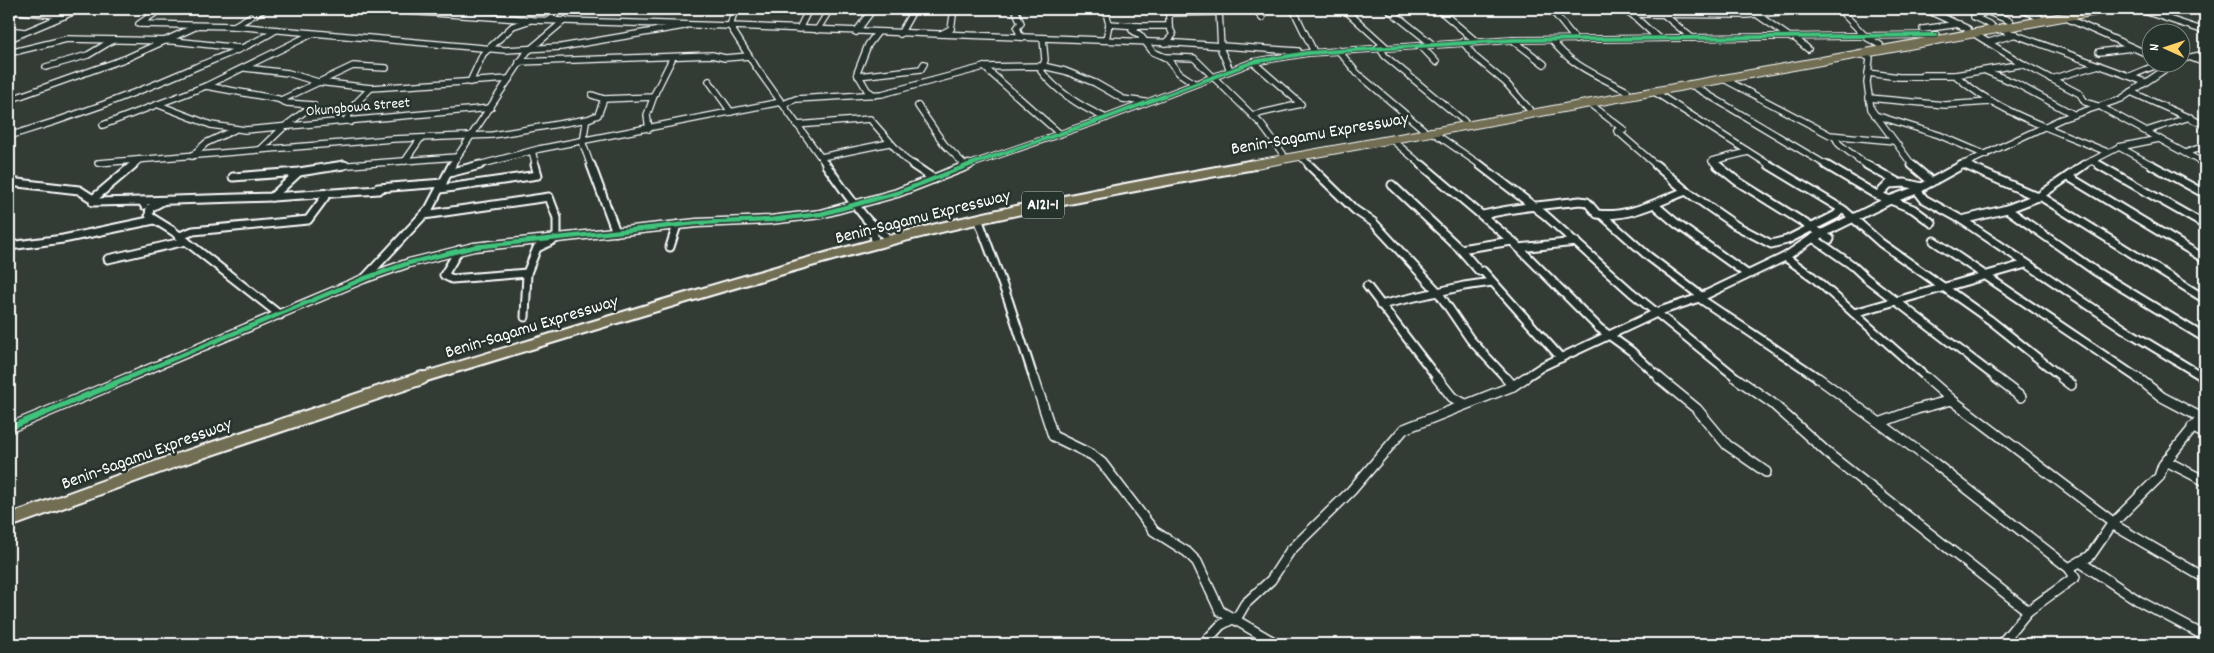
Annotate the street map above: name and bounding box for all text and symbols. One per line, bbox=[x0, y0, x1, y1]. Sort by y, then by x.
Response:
north arrow bbox=[2142, 22, 2192, 72]
text: N bbox=[2145, 43, 2165, 51]
street label: Okungbowa Street bbox=[305, 92, 411, 124]
street label: Benin-Sagamu Expressway bbox=[1229, 107, 1411, 163]
street label: Benin-Sagamu Expressway bbox=[833, 184, 1014, 252]
road number: A121-1 bbox=[1022, 192, 1064, 218]
street label: Benin-Sagamu Expressway bbox=[442, 290, 622, 366]
street label: Benin-Sagamu Expressway bbox=[58, 412, 236, 497]

